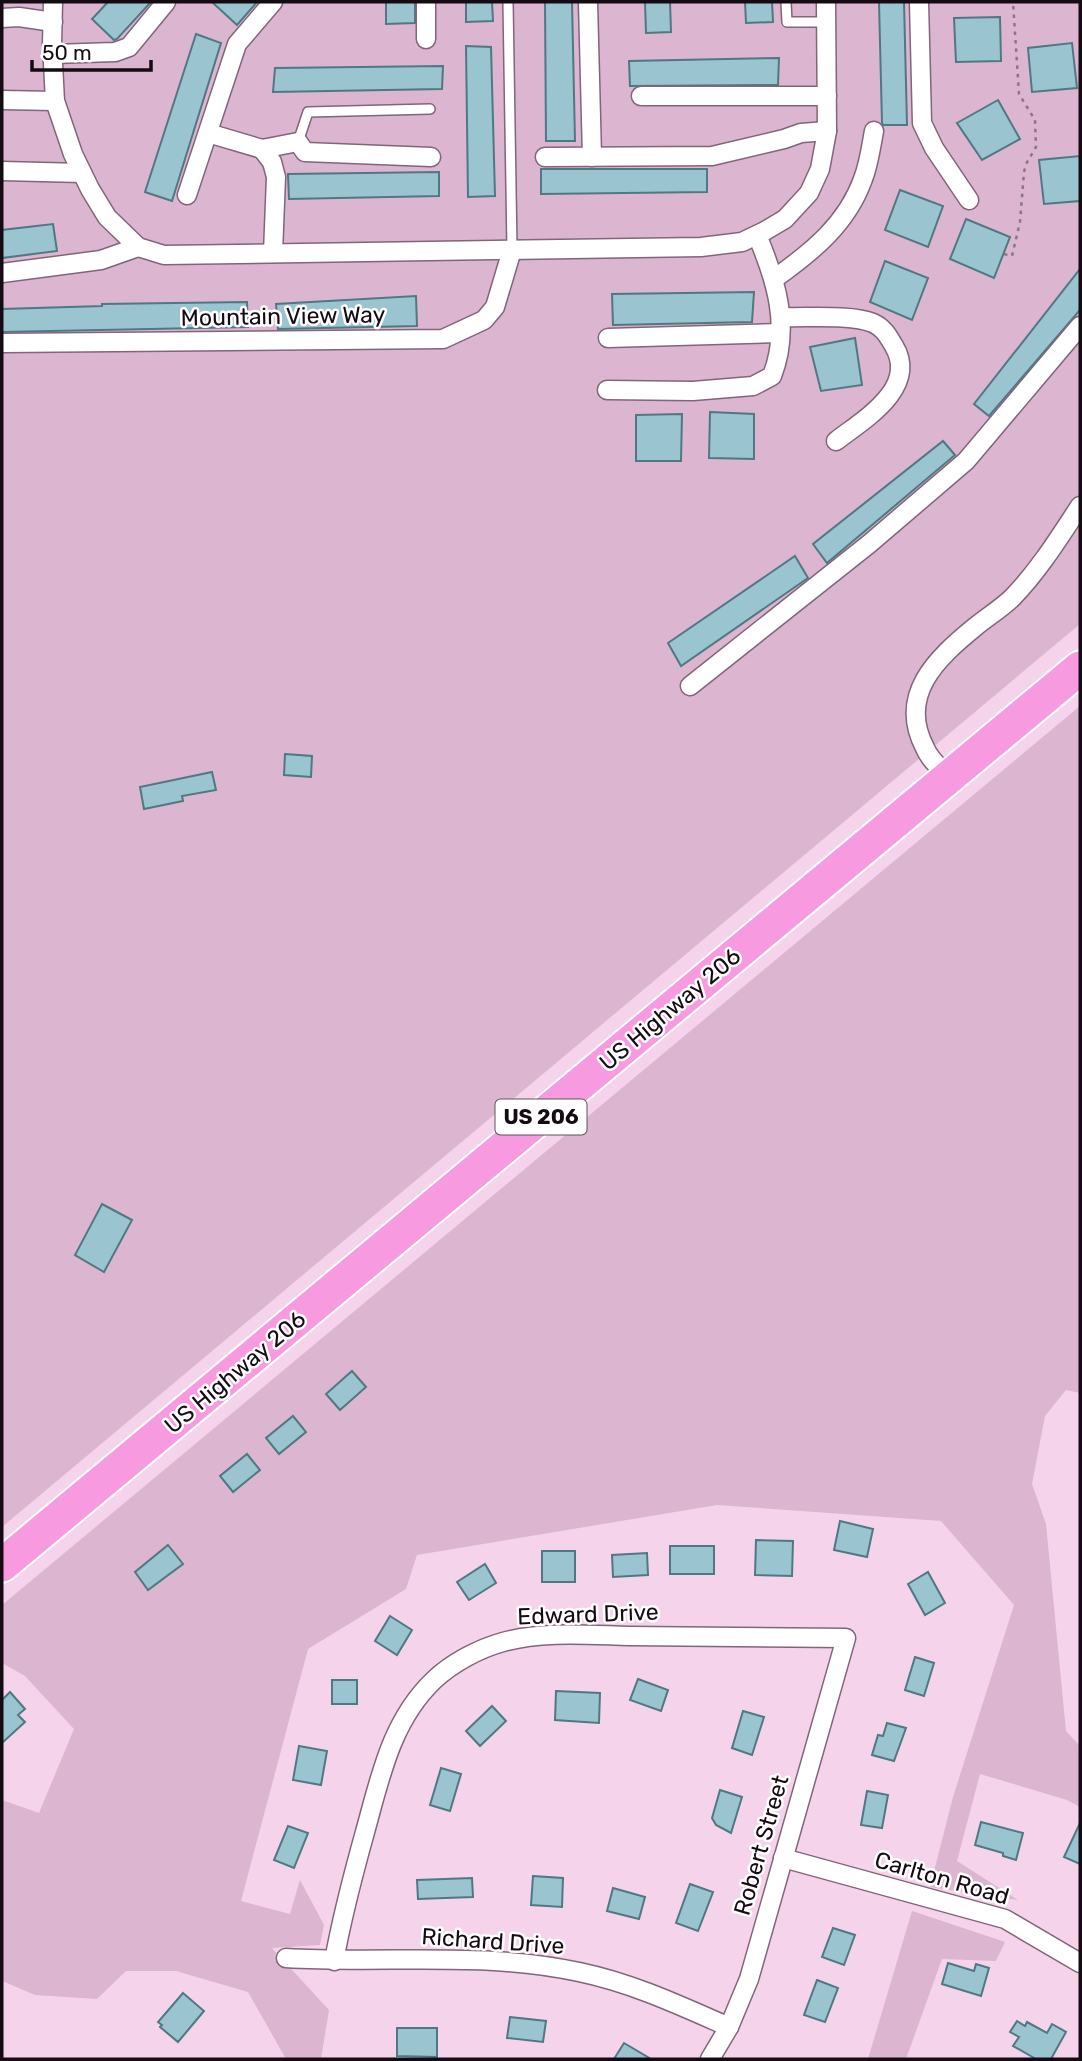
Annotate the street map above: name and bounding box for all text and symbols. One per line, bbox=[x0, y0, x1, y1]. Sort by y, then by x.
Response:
scale bar bbox=[32, 28, 150, 72]
text: 50 m bbox=[42, 40, 92, 65]
street label: Mountain View Way bbox=[180, 300, 386, 332]
street label: US Highway 206 bbox=[594, 942, 746, 1076]
road number: US 206 bbox=[496, 1100, 586, 1134]
street label: US Highway 206 bbox=[159, 1305, 311, 1439]
street label: Edward Drive bbox=[517, 1598, 659, 1630]
street label: Robert Street bbox=[728, 1772, 794, 1918]
street label: Carlton Road bbox=[872, 1845, 1012, 1911]
street label: Richard Drive bbox=[421, 1922, 565, 1960]

